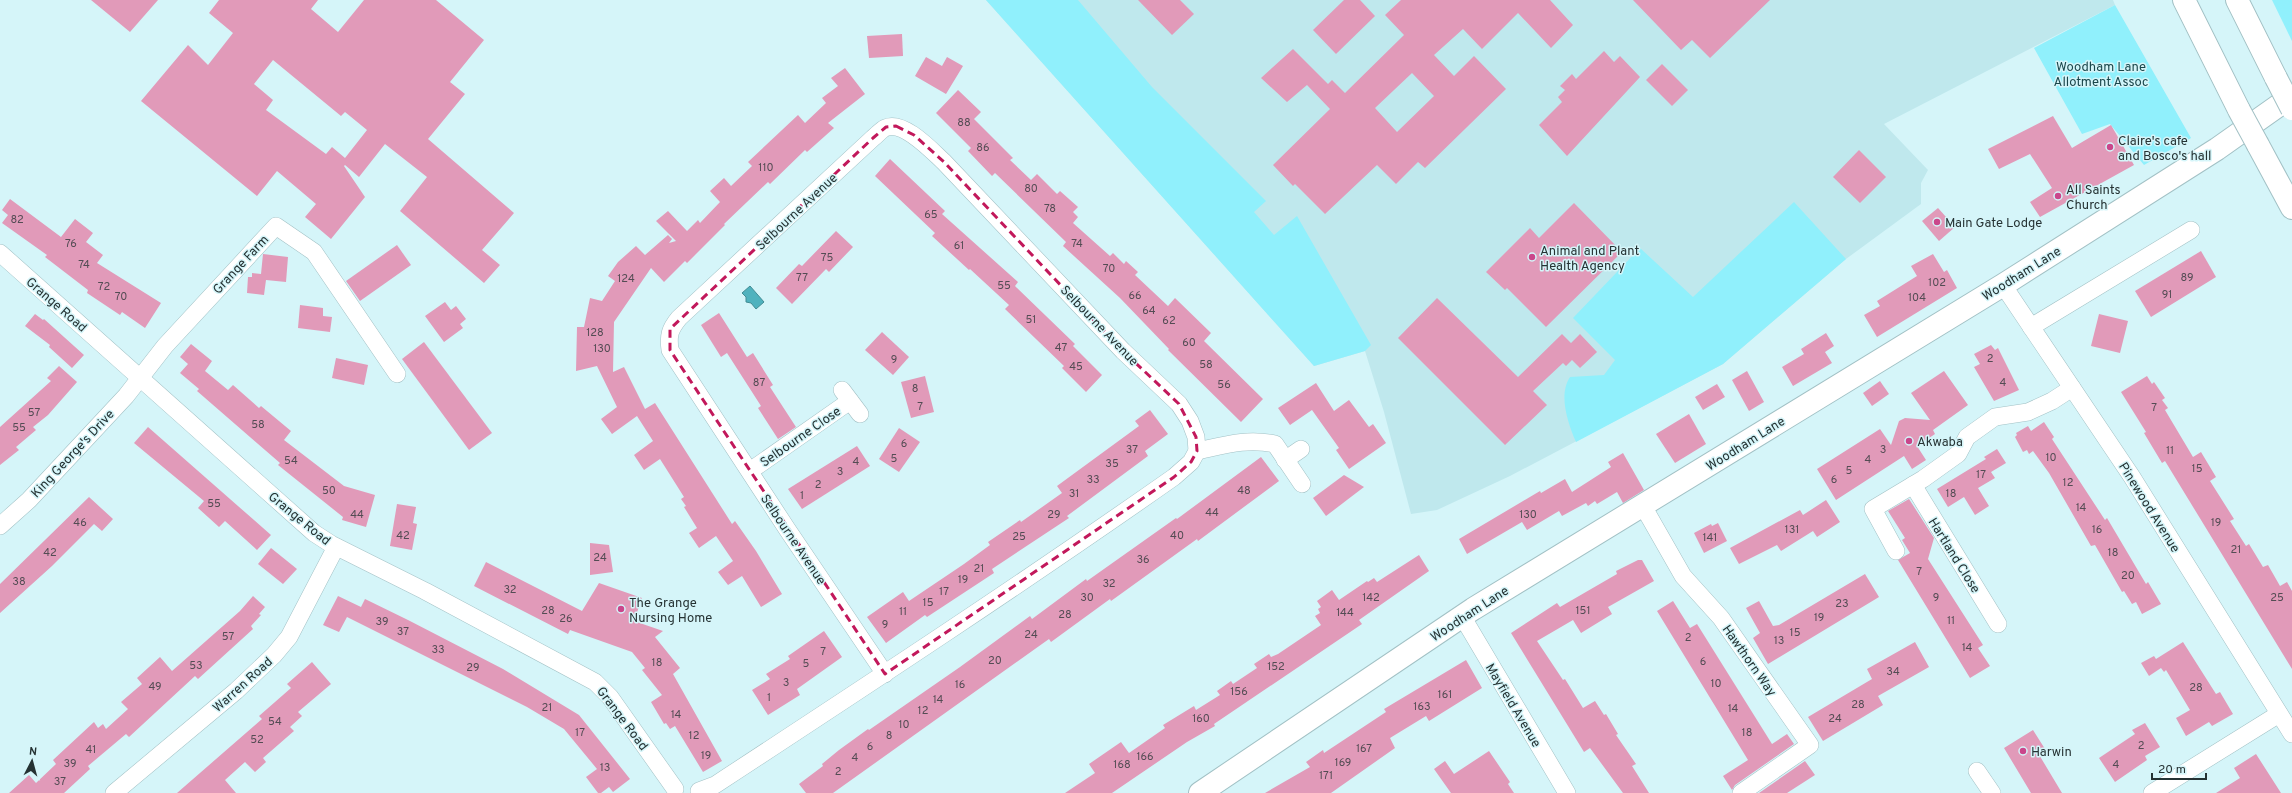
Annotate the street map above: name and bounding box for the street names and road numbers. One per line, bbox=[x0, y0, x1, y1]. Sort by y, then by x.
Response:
street label: Selbourne Avenue bbox=[753, 171, 841, 254]
street label: Grange Farm bbox=[210, 233, 273, 298]
street label: Woodham Lane bbox=[1980, 244, 2065, 305]
street label: Grange Road bbox=[22, 275, 89, 336]
street label: Selbourne Avenue bbox=[1056, 283, 1141, 370]
street label: Selbourne Close bbox=[758, 404, 844, 471]
street label: King George's Drive bbox=[28, 407, 118, 502]
street label: Woodham Lane bbox=[1704, 414, 1789, 475]
street label: Pinewood Avenue bbox=[2114, 460, 2182, 556]
street label: Grange Road bbox=[264, 490, 333, 550]
street label: Selbourne Avenue bbox=[756, 492, 829, 588]
street label: Hartland Close bbox=[1924, 515, 1983, 597]
street label: Woodham Lane bbox=[1428, 583, 1512, 646]
street label: Hawthorn Way bbox=[1718, 622, 1779, 700]
street label: Warren Road bbox=[210, 654, 277, 716]
street label: Mayfield Avenue bbox=[1481, 661, 1544, 751]
street label: Grange Road bbox=[592, 684, 651, 754]

